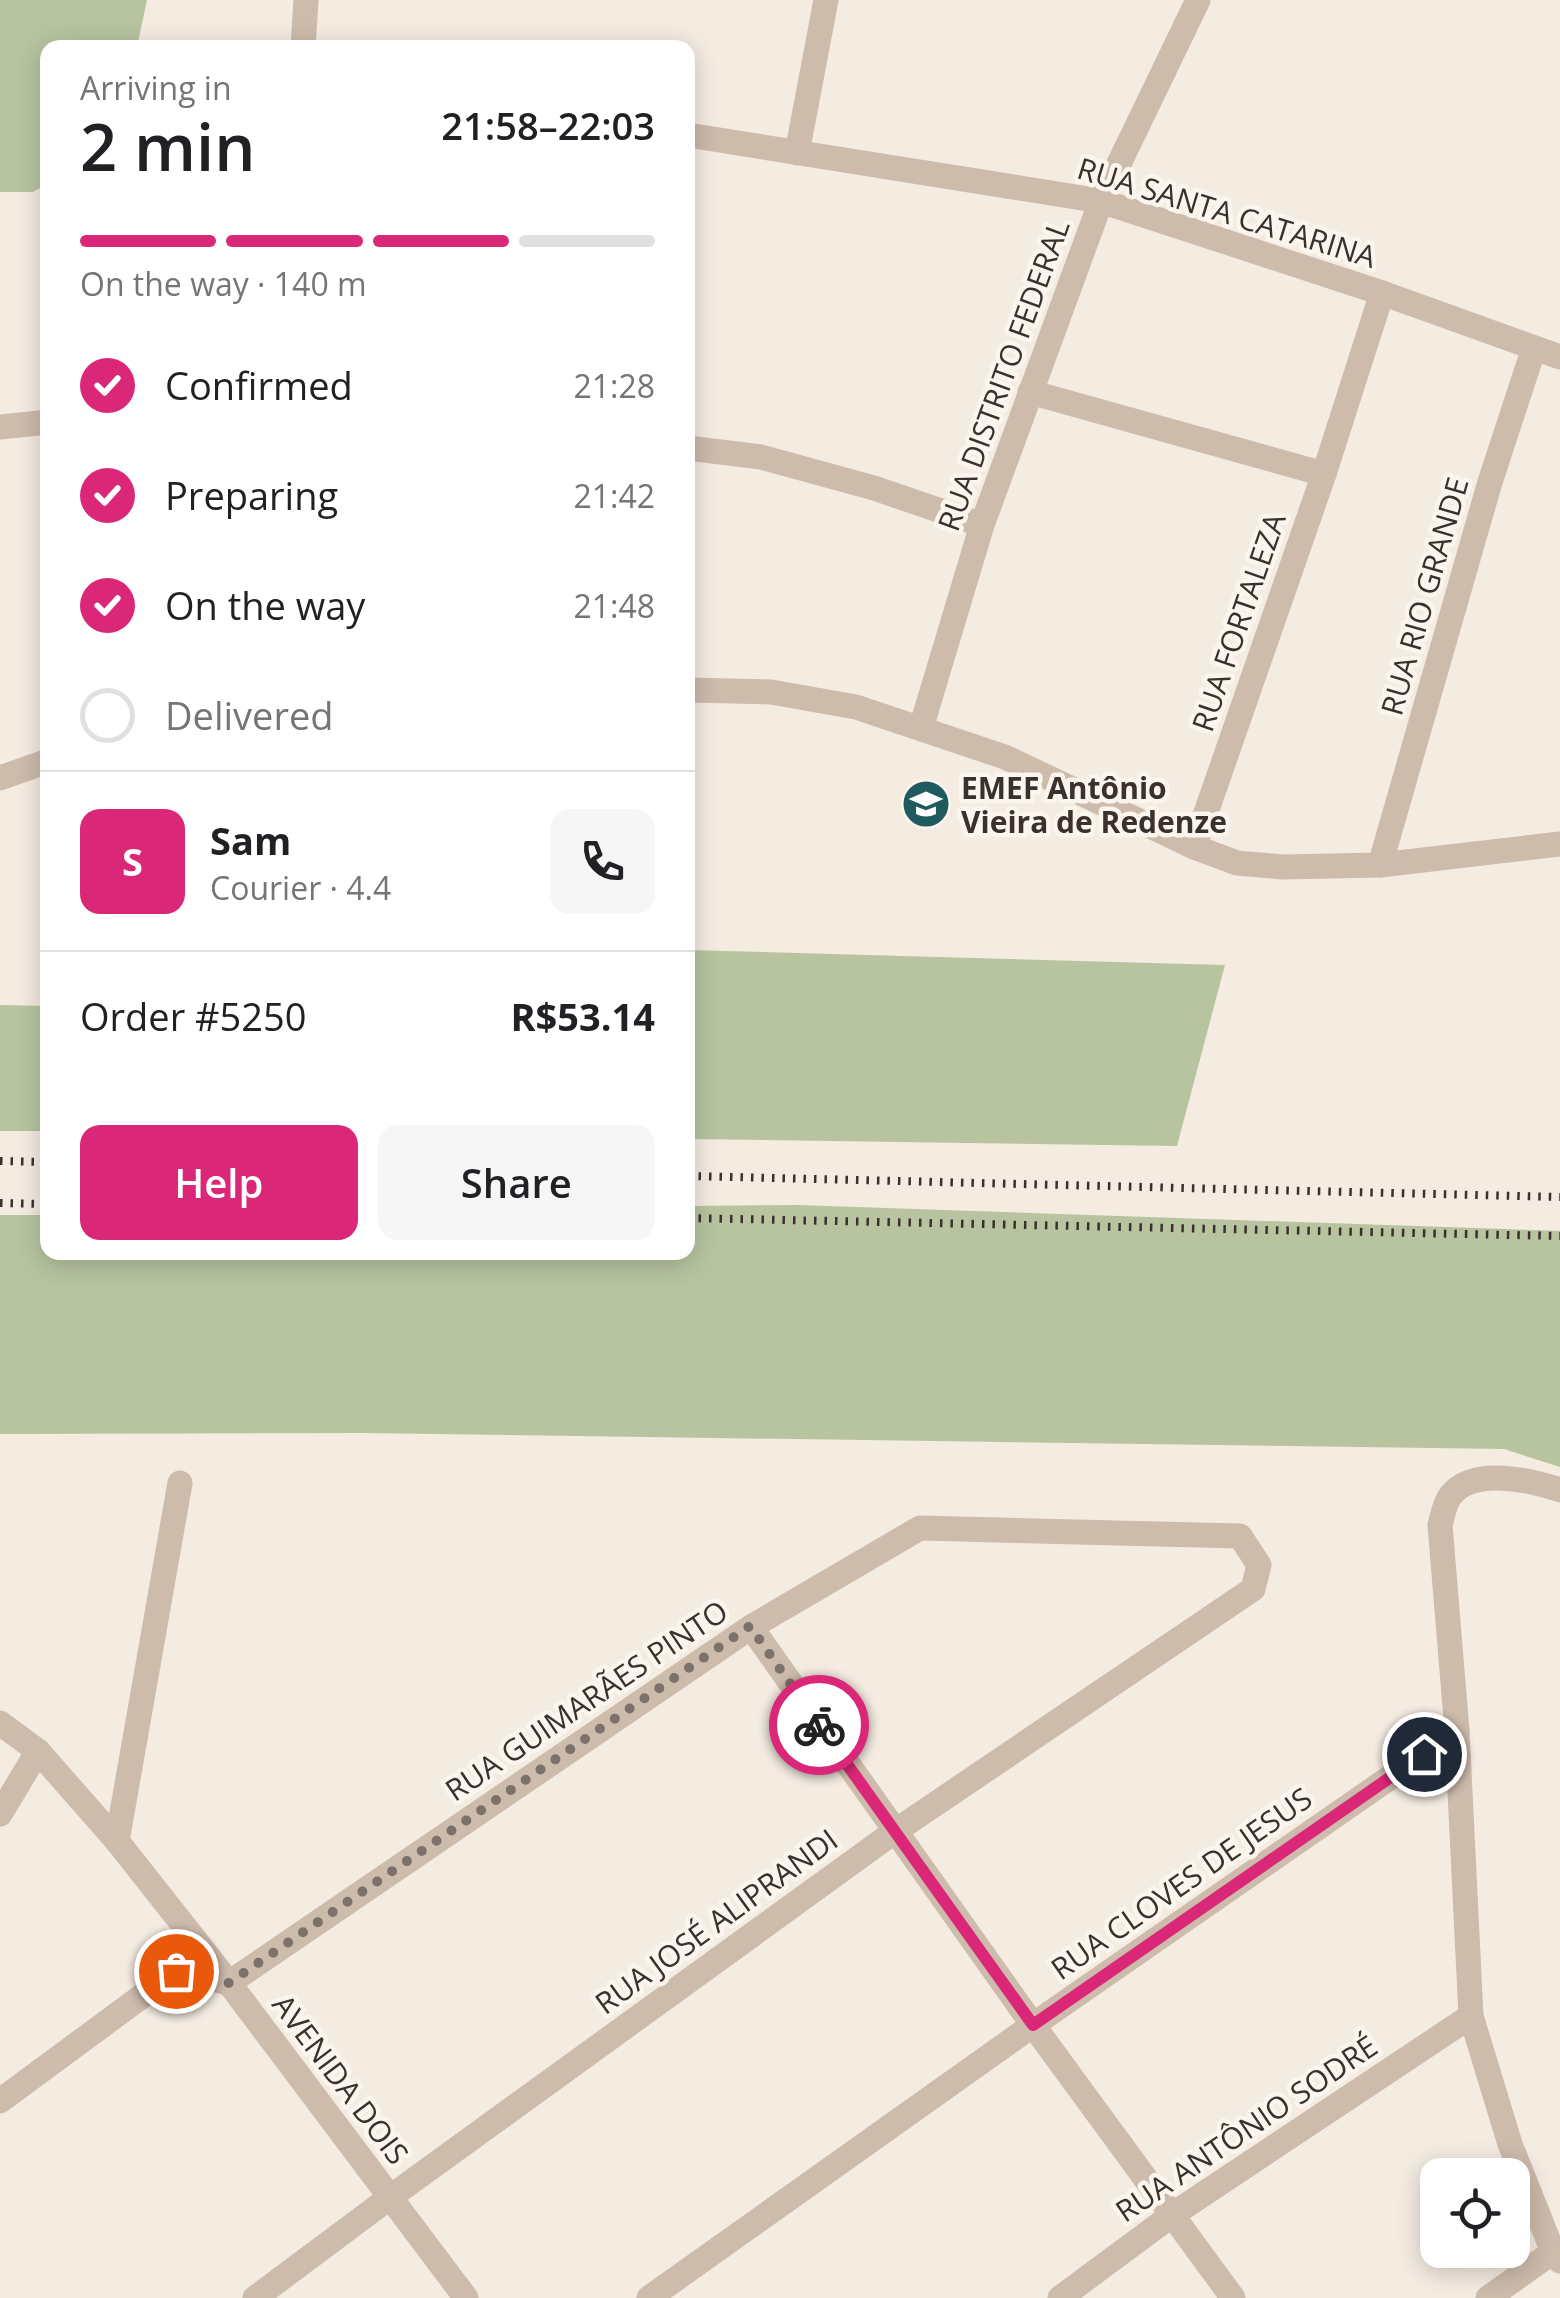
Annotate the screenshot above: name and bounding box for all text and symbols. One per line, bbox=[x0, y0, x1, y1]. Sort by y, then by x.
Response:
text: Arriving in bbox=[80, 66, 232, 109]
text: 21:58–22:03 bbox=[441, 99, 655, 151]
text: 2 min bbox=[80, 102, 255, 190]
street label: RUA SANTA CATARINA bbox=[1073, 147, 1381, 277]
street label: RUA DISTRITO FEDERAL bbox=[928, 214, 1078, 536]
text: On the way · 140 m bbox=[80, 262, 367, 305]
icon: check bbox=[80, 358, 135, 413]
text: Confirmed bbox=[165, 359, 353, 411]
text: 21:28 bbox=[573, 364, 655, 407]
icon: check bbox=[80, 468, 135, 523]
text: Preparing bbox=[165, 469, 338, 521]
street label: RUA RIO GRANDE bbox=[1370, 472, 1478, 720]
text: 21:42 bbox=[573, 474, 655, 517]
street label: RUA FORTALEZA bbox=[1181, 507, 1295, 737]
icon: check bbox=[80, 578, 135, 633]
text: On the way bbox=[165, 579, 365, 631]
text: 21:48 bbox=[573, 584, 655, 627]
text: Delivered bbox=[165, 689, 334, 741]
place label: EMEF Antônio Vieira de Redenze bbox=[961, 767, 1227, 842]
school or university icon: EMEF Antônio Vieira de Redenze bbox=[900, 778, 952, 830]
button: phone bbox=[550, 809, 655, 914]
text: Sam bbox=[210, 814, 291, 866]
text: S bbox=[122, 835, 143, 887]
text: Courier · 4.4 bbox=[210, 866, 391, 909]
text: Order #5250 bbox=[80, 990, 307, 1042]
text: R$53.14 bbox=[510, 990, 655, 1042]
button: Help bbox=[80, 1125, 358, 1240]
button: Share bbox=[378, 1125, 655, 1240]
street label: RUA GUIMARÃES PINTO bbox=[437, 1590, 735, 1810]
courier bbox=[769, 1675, 869, 1775]
icon: bike bbox=[792, 1698, 847, 1753]
pin bbox=[1382, 1712, 1467, 1797]
icon: home bbox=[1397, 1727, 1452, 1782]
street label: RUA CLOVES DE JESUS bbox=[1042, 1777, 1320, 1989]
street label: RUA JOSÉ ALIPRANDI bbox=[586, 1819, 846, 2023]
pin bbox=[134, 1929, 219, 2014]
icon: bag bbox=[149, 1944, 204, 1999]
street label: AVENIDA DOIS bbox=[264, 1986, 418, 2172]
street label: RUA ANTÔNIO SODRÉ bbox=[1107, 2025, 1385, 2231]
map controls bbox=[1420, 2158, 1530, 2268]
button: locate bbox=[1420, 2158, 1530, 2268]

